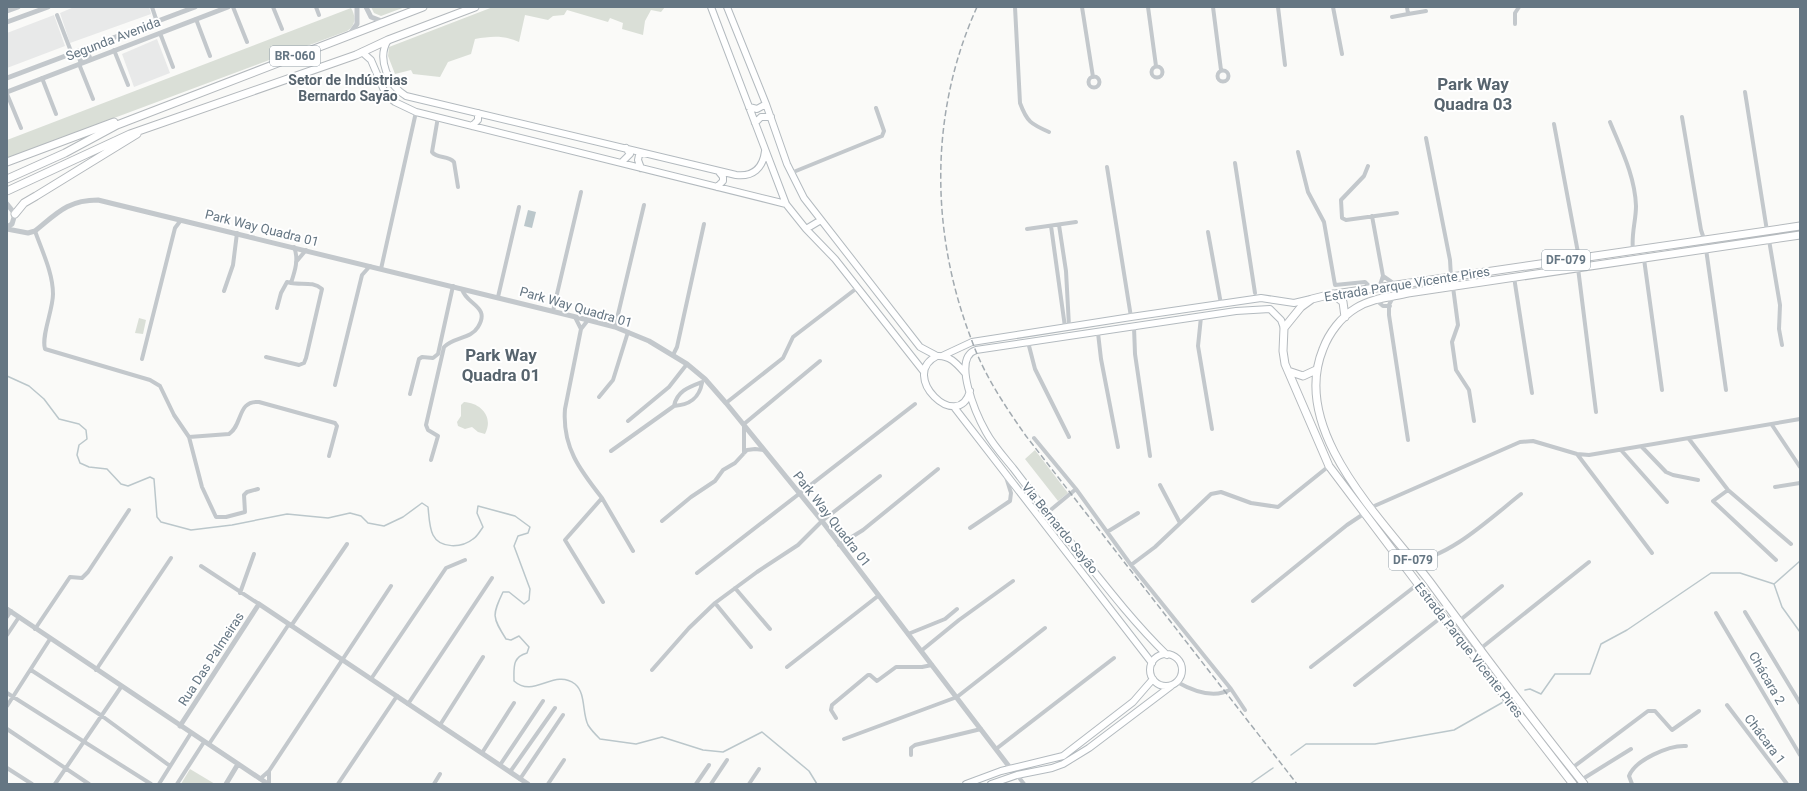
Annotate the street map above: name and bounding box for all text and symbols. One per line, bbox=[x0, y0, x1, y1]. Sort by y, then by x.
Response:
street label: Segunda Avenida bbox=[64, 14, 162, 64]
road number: BR-060 bbox=[270, 46, 320, 66]
district label: Setor de Indústrias Bernardo Sayão bbox=[288, 72, 408, 104]
district label: Park Way Quadra 03 bbox=[1434, 74, 1512, 114]
street label: Park Way Quadra 01 bbox=[204, 207, 320, 249]
road number: DF-079 bbox=[1542, 250, 1590, 270]
street label: Estrada Parque Vicente Pires bbox=[1323, 263, 1491, 304]
street label: Park Way Quadra 01 bbox=[518, 284, 634, 330]
district label: Park Way Quadra 01 bbox=[462, 345, 540, 385]
street label: Park Way Quadra 01 bbox=[790, 468, 874, 570]
street label: Via Bernardo Sayão bbox=[1019, 479, 1101, 577]
road number: DF-079 bbox=[1389, 550, 1437, 570]
street label: Estrada Parque Vicente Pires bbox=[1412, 579, 1527, 721]
street label: Rua Das Palmeiras bbox=[175, 609, 247, 709]
street label: Chácara 2 bbox=[1746, 649, 1788, 707]
street label: Chácara 1 bbox=[1741, 711, 1789, 767]

